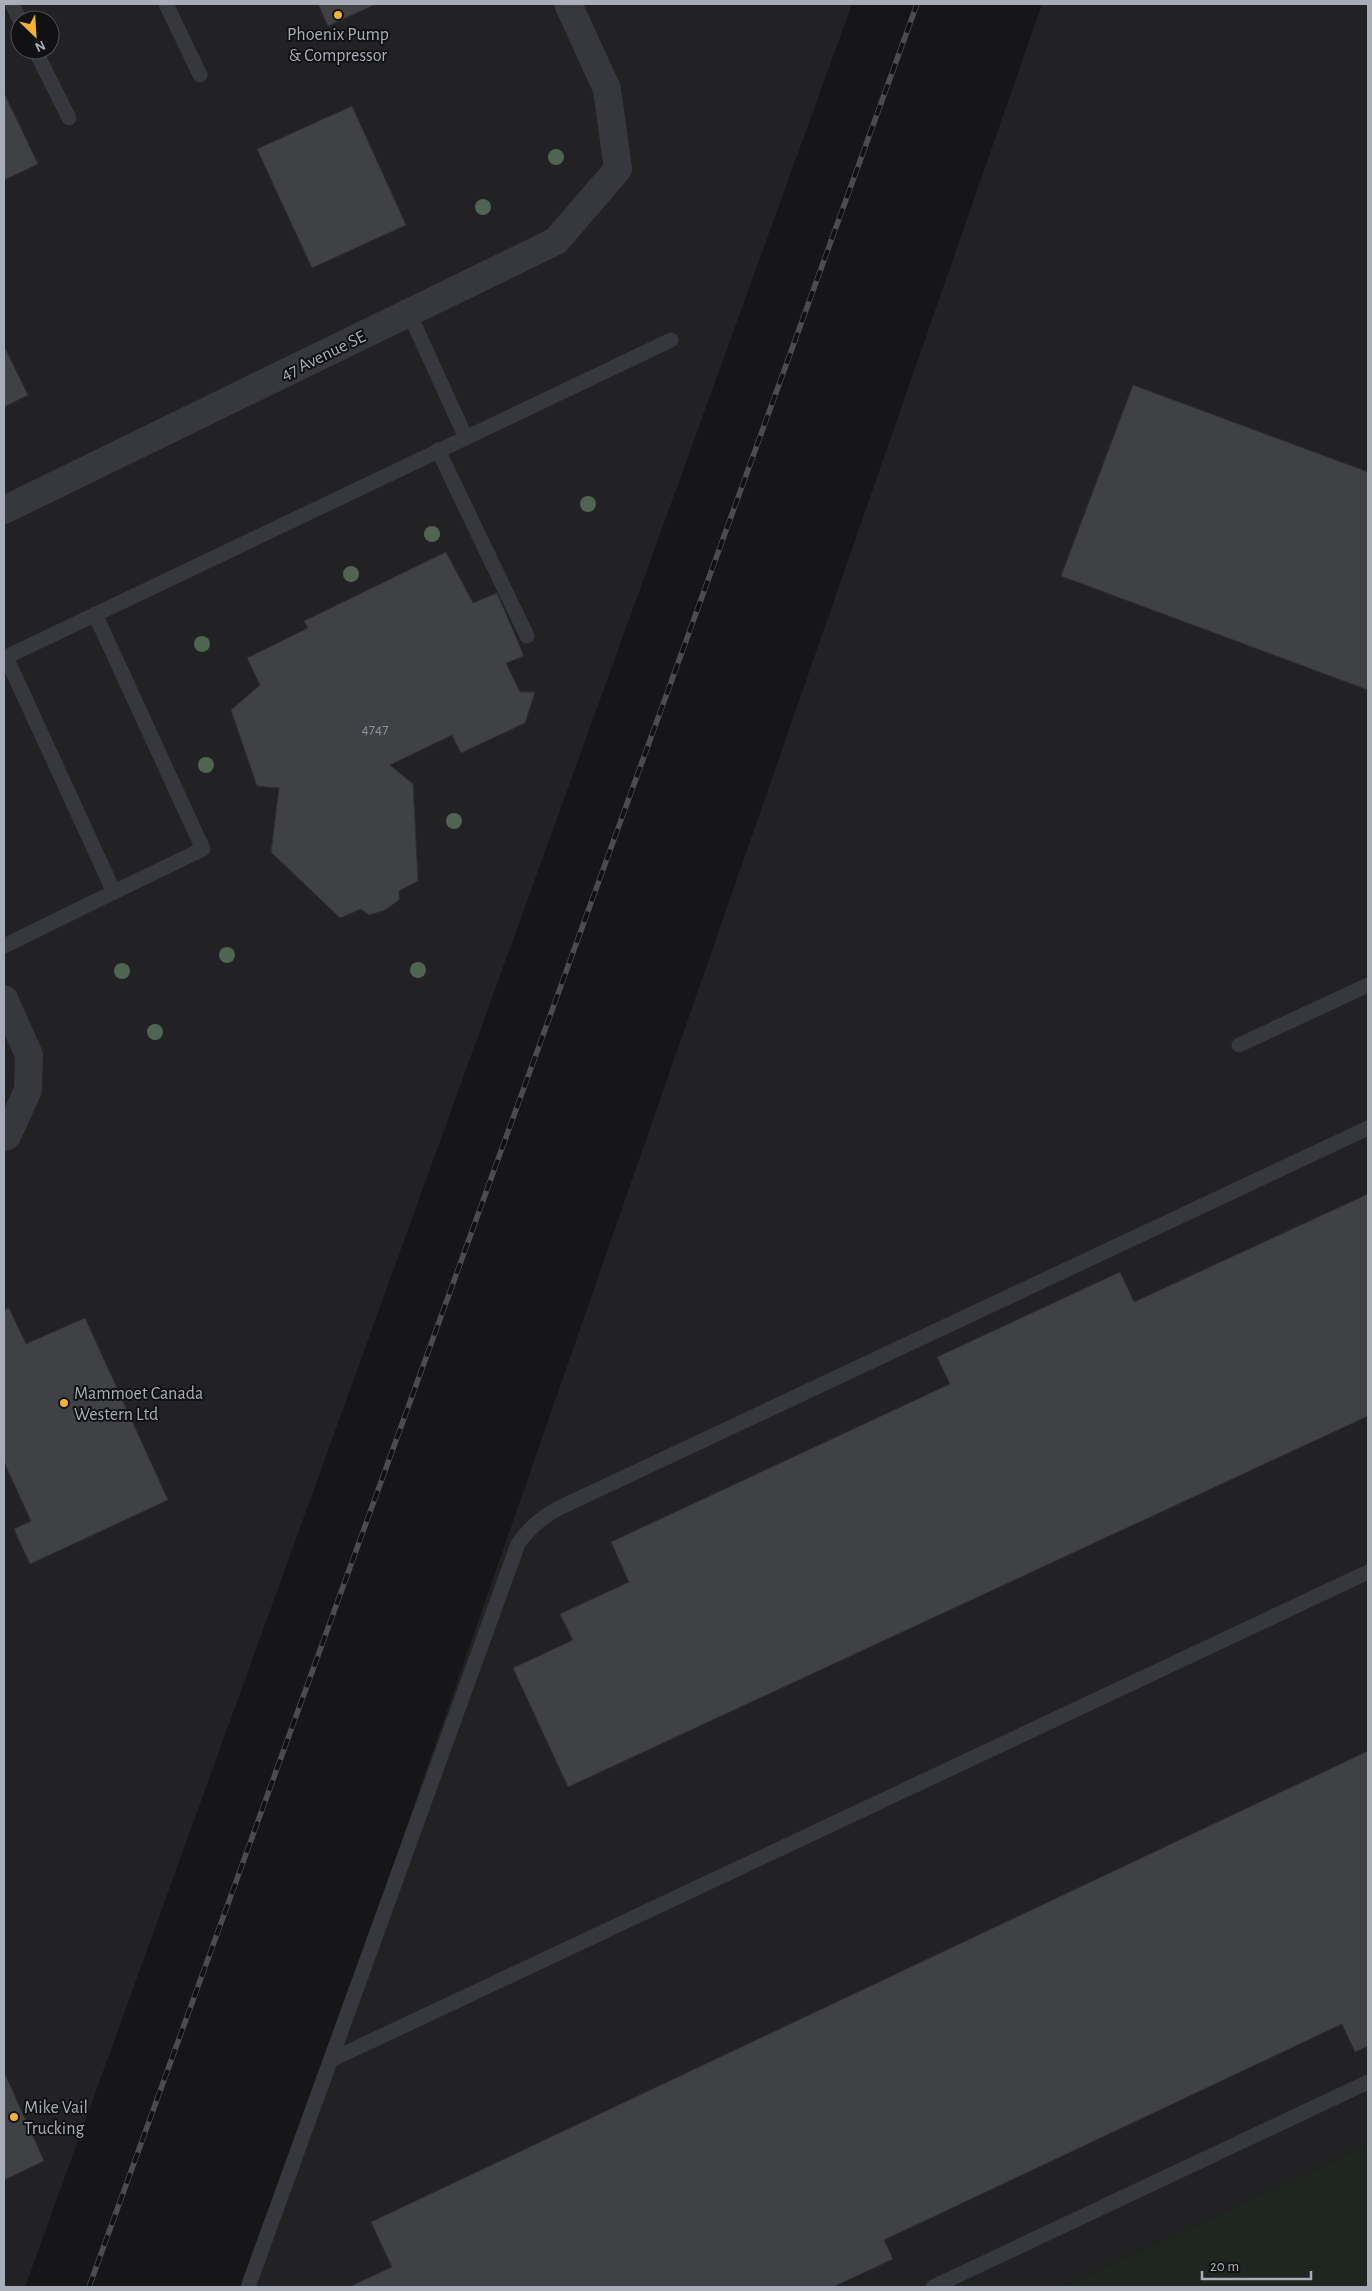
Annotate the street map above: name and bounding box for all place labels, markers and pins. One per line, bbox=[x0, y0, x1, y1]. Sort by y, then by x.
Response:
marker: Phoenix Pump & Compressor bbox=[332, 9, 344, 21]
place label: Phoenix Pump & Compressor bbox=[287, 26, 389, 65]
place label: Mammoet Canada Western Ltd bbox=[74, 1385, 203, 1424]
marker: Mammoet Canada Western Ltd bbox=[58, 1397, 70, 1409]
place label: Mike Vail Trucking bbox=[24, 2099, 88, 2138]
marker: Mike Vail Trucking bbox=[8, 2111, 20, 2123]

